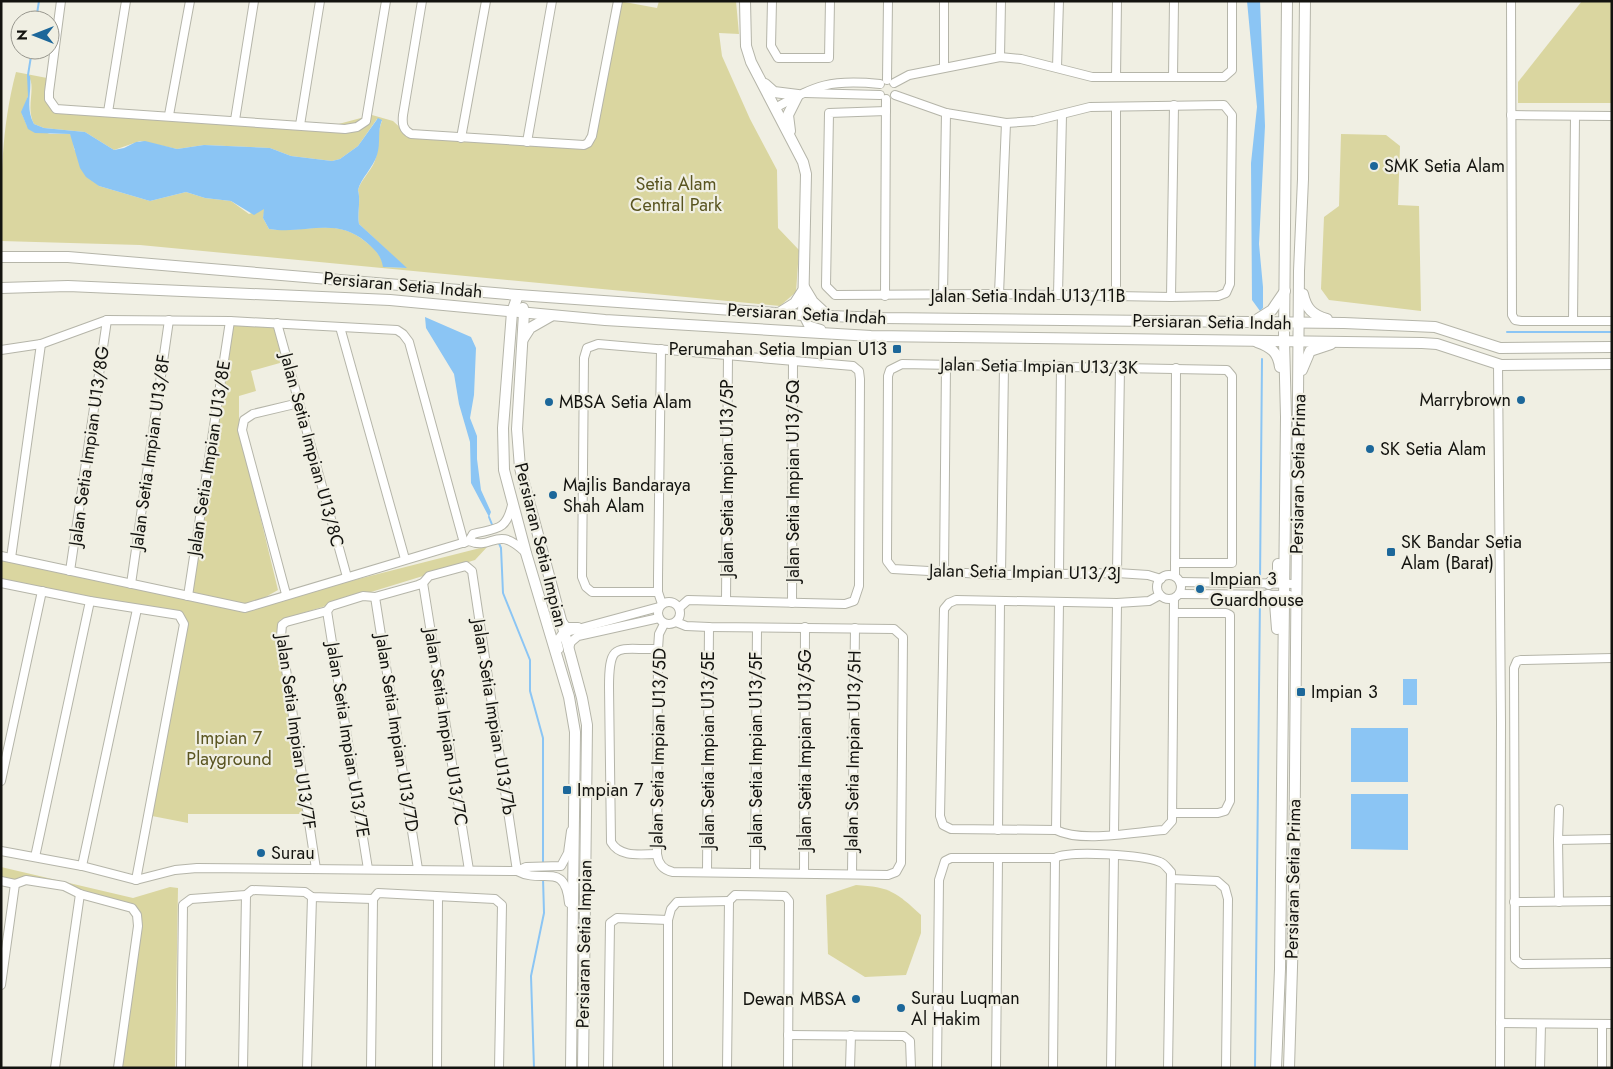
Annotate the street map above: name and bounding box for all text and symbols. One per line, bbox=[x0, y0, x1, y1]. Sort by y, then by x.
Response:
north arrow bbox=[10, 10, 60, 60]
text: N bbox=[12, 29, 32, 41]
place label: SMK Setia Alam bbox=[1384, 153, 1505, 179]
marker: SMK Setia Alam bbox=[1368, 160, 1380, 172]
park label: Setia Alam Central Park bbox=[630, 171, 722, 218]
street label: Persiaran Setia Indah bbox=[322, 265, 484, 305]
street label: Jalan Setia Indah U13/11B bbox=[929, 283, 1125, 309]
street label: Persiaran Setia Indah bbox=[727, 297, 887, 331]
street label: Persiaran Setia Indah bbox=[1132, 308, 1292, 336]
place label: Perumahan Setia Impian U13 bbox=[669, 336, 887, 362]
marker: Perumahan Setia Impian U13 bbox=[891, 343, 903, 355]
street label: Jalan Setia Impian U13/8G bbox=[62, 344, 116, 550]
street label: Jalan Setia Impian U13/8C bbox=[273, 348, 350, 550]
street label: Jalan Setia Impian U13/3K bbox=[938, 351, 1139, 381]
street label: Jalan Setia Impian U13/8F bbox=[123, 353, 177, 553]
street label: Jalan Setia Impian U13/8E bbox=[180, 358, 237, 560]
street label: Jalan Setia Impian U13/5P bbox=[714, 379, 740, 579]
street label: Jalan Setia Impian U13/5Q bbox=[780, 379, 806, 584]
place label: Marrybrown bbox=[1420, 387, 1511, 413]
place label: MBSA Setia Alam bbox=[559, 389, 692, 415]
street label: Persiaran Setia Prima bbox=[1284, 394, 1312, 554]
marker: Marrybrown bbox=[1515, 394, 1527, 406]
marker: MBSA Setia Alam bbox=[543, 396, 555, 408]
place label: SK Setia Alam bbox=[1380, 436, 1486, 462]
marker: SK Setia Alam bbox=[1364, 443, 1376, 455]
street label: Persiaran Setia Impian bbox=[508, 460, 574, 630]
place label: Majlis Bandaraya Shah Alam bbox=[563, 472, 691, 519]
marker: Majlis Bandaraya Shah Alam bbox=[547, 489, 559, 501]
place label: SK Bandar Setia Alam (Barat) bbox=[1401, 529, 1522, 576]
marker: SK Bandar Setia Alam (Barat) bbox=[1385, 546, 1397, 558]
street label: Jalan Setia Impian U13/3J bbox=[927, 557, 1121, 587]
place label: Impian 3 Guardhouse bbox=[1210, 566, 1304, 613]
marker: Impian 3 Guardhouse bbox=[1194, 583, 1206, 595]
street label: Jalan Setia Impian U13/7b bbox=[465, 615, 522, 817]
street label: Jalan Setia Impian U13/7C bbox=[417, 625, 474, 828]
street label: Jalan Setia Impian U13/7D bbox=[368, 630, 425, 834]
street label: Jalan Setia Impian U13/7F bbox=[269, 631, 323, 831]
street label: Jalan Setia Impian U13/7E bbox=[319, 639, 376, 839]
street label: Jalan Setia Impian U13/5D bbox=[643, 648, 673, 850]
street label: Jalan Setia Impian U13/5G bbox=[792, 649, 818, 853]
street label: Jalan Setia Impian U13/5H bbox=[838, 650, 868, 854]
street label: Jalan Setia Impian U13/5E bbox=[695, 651, 721, 851]
street label: Jalan Setia Impian U13/5F bbox=[743, 651, 769, 851]
place label: Impian 3 bbox=[1311, 679, 1378, 705]
marker: Impian 3 bbox=[1295, 686, 1307, 698]
park label: Impian 7 Playground bbox=[186, 725, 272, 772]
place label: Impian 7 bbox=[577, 777, 644, 803]
marker: Impian 7 bbox=[561, 784, 573, 796]
street label: Persiaran Setia Prima bbox=[1279, 799, 1307, 959]
place label: Surau bbox=[271, 840, 315, 866]
marker: Surau bbox=[255, 847, 267, 859]
street label: Persiaran Setia Impian bbox=[570, 859, 598, 1029]
place label: Surau Luqman Al Hakim bbox=[911, 985, 1020, 1032]
place label: Dewan MBSA bbox=[743, 986, 846, 1012]
marker: Dewan MBSA bbox=[850, 993, 862, 1005]
marker: Surau Luqman Al Hakim bbox=[895, 1002, 907, 1014]

